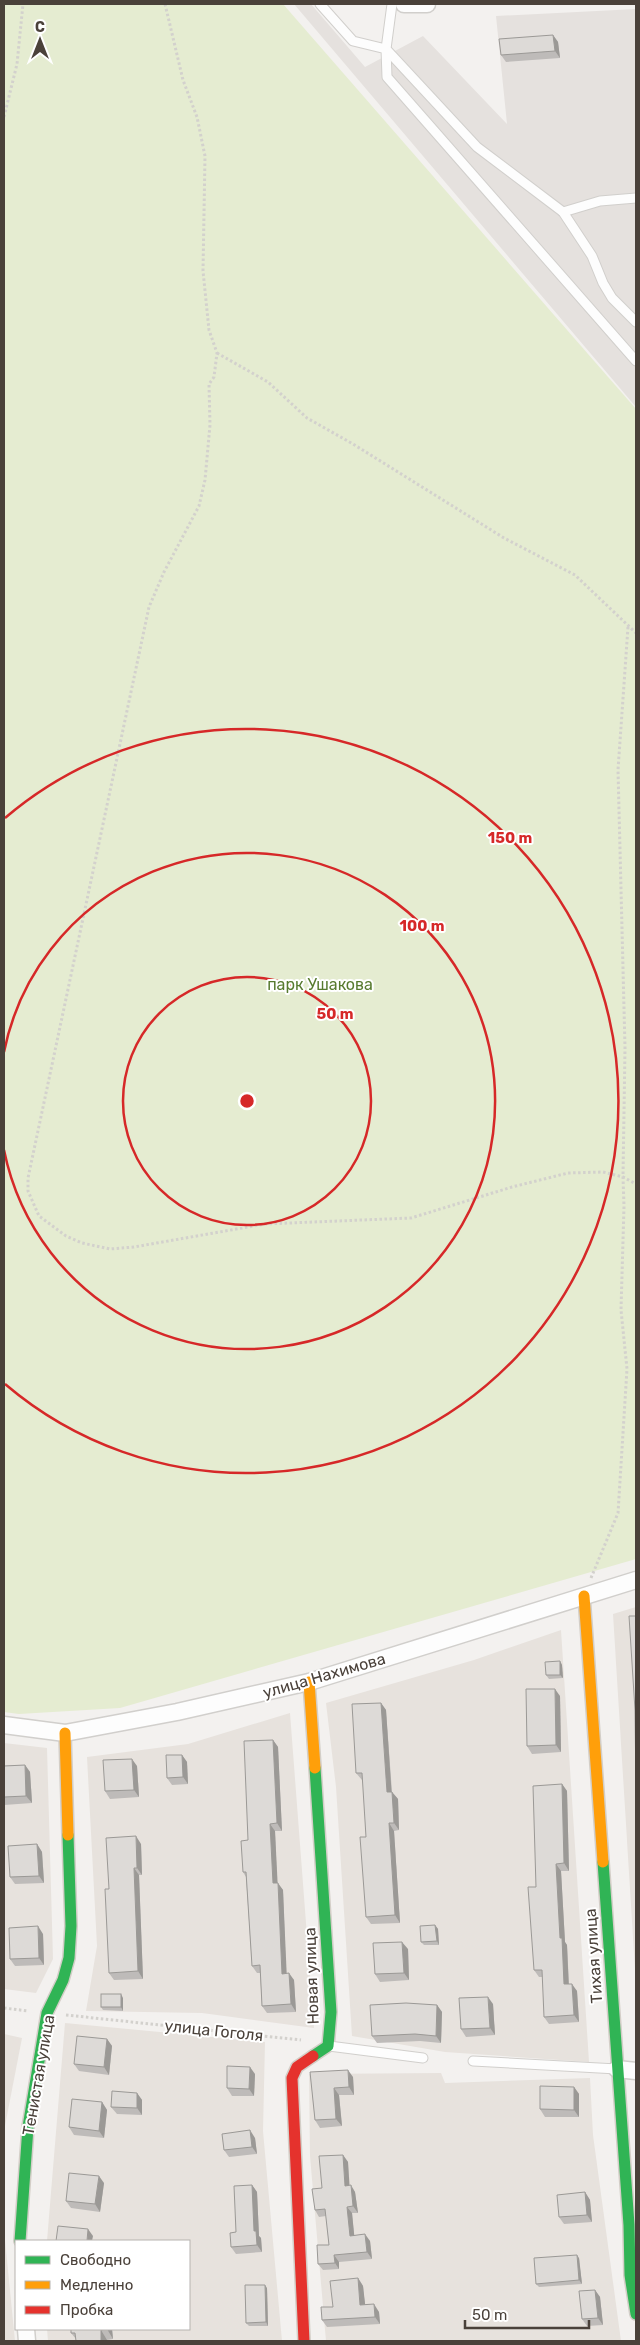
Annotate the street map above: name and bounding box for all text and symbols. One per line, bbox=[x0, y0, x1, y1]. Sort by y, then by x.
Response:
north arrow bbox=[15, 15, 65, 65]
text: С bbox=[35, 19, 45, 36]
text: 150 m bbox=[488, 829, 532, 847]
text: 100 m bbox=[400, 917, 444, 935]
park label: парк Ушакова bbox=[267, 975, 373, 994]
text: 50 m bbox=[317, 1005, 353, 1023]
centre of rings bbox=[238, 1092, 256, 1110]
street label: улица Нахимова bbox=[261, 1649, 388, 1702]
street label: Тихая улица bbox=[581, 1908, 606, 2004]
street label: Новая улица bbox=[300, 1927, 323, 2025]
street label: Тенистая улица bbox=[19, 2013, 58, 2137]
street label: улица Гоголя bbox=[164, 2016, 264, 2045]
legend bbox=[15, 2240, 190, 2330]
text: Свободно bbox=[60, 2251, 131, 2269]
text: Медленно bbox=[60, 2276, 133, 2294]
scale bar bbox=[465, 2298, 589, 2330]
text: Пробка bbox=[60, 2301, 113, 2319]
text: 50 m bbox=[472, 2306, 507, 2324]

